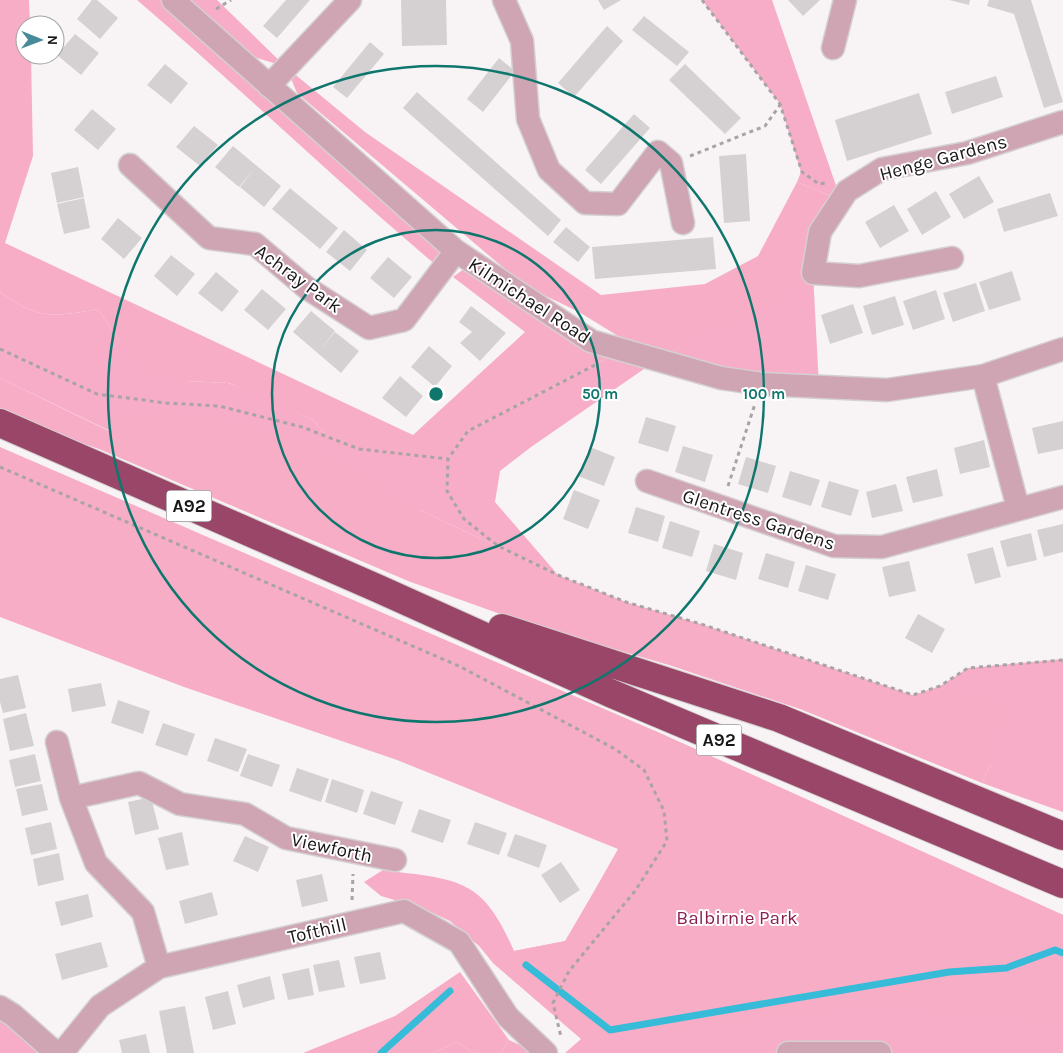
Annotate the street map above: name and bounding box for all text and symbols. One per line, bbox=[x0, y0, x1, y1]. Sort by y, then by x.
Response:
north arrow bbox=[15, 15, 65, 65]
text: N bbox=[44, 35, 61, 45]
street label: Henge Gardens bbox=[877, 130, 1009, 186]
street label: Achray Park bbox=[251, 240, 346, 318]
street label: Kilmichael Road bbox=[464, 253, 595, 348]
centre of rings bbox=[427, 385, 445, 403]
text: 50 m bbox=[582, 385, 618, 403]
text: 100 m bbox=[743, 385, 785, 403]
street label: Glentress Gardens bbox=[680, 485, 838, 555]
road number: A92 bbox=[166, 491, 212, 522]
road number: A92 bbox=[696, 724, 742, 756]
street label: Viewforth bbox=[289, 829, 374, 867]
park label: Balbirnie Park bbox=[676, 907, 798, 929]
street label: Tofthill bbox=[286, 914, 349, 948]

